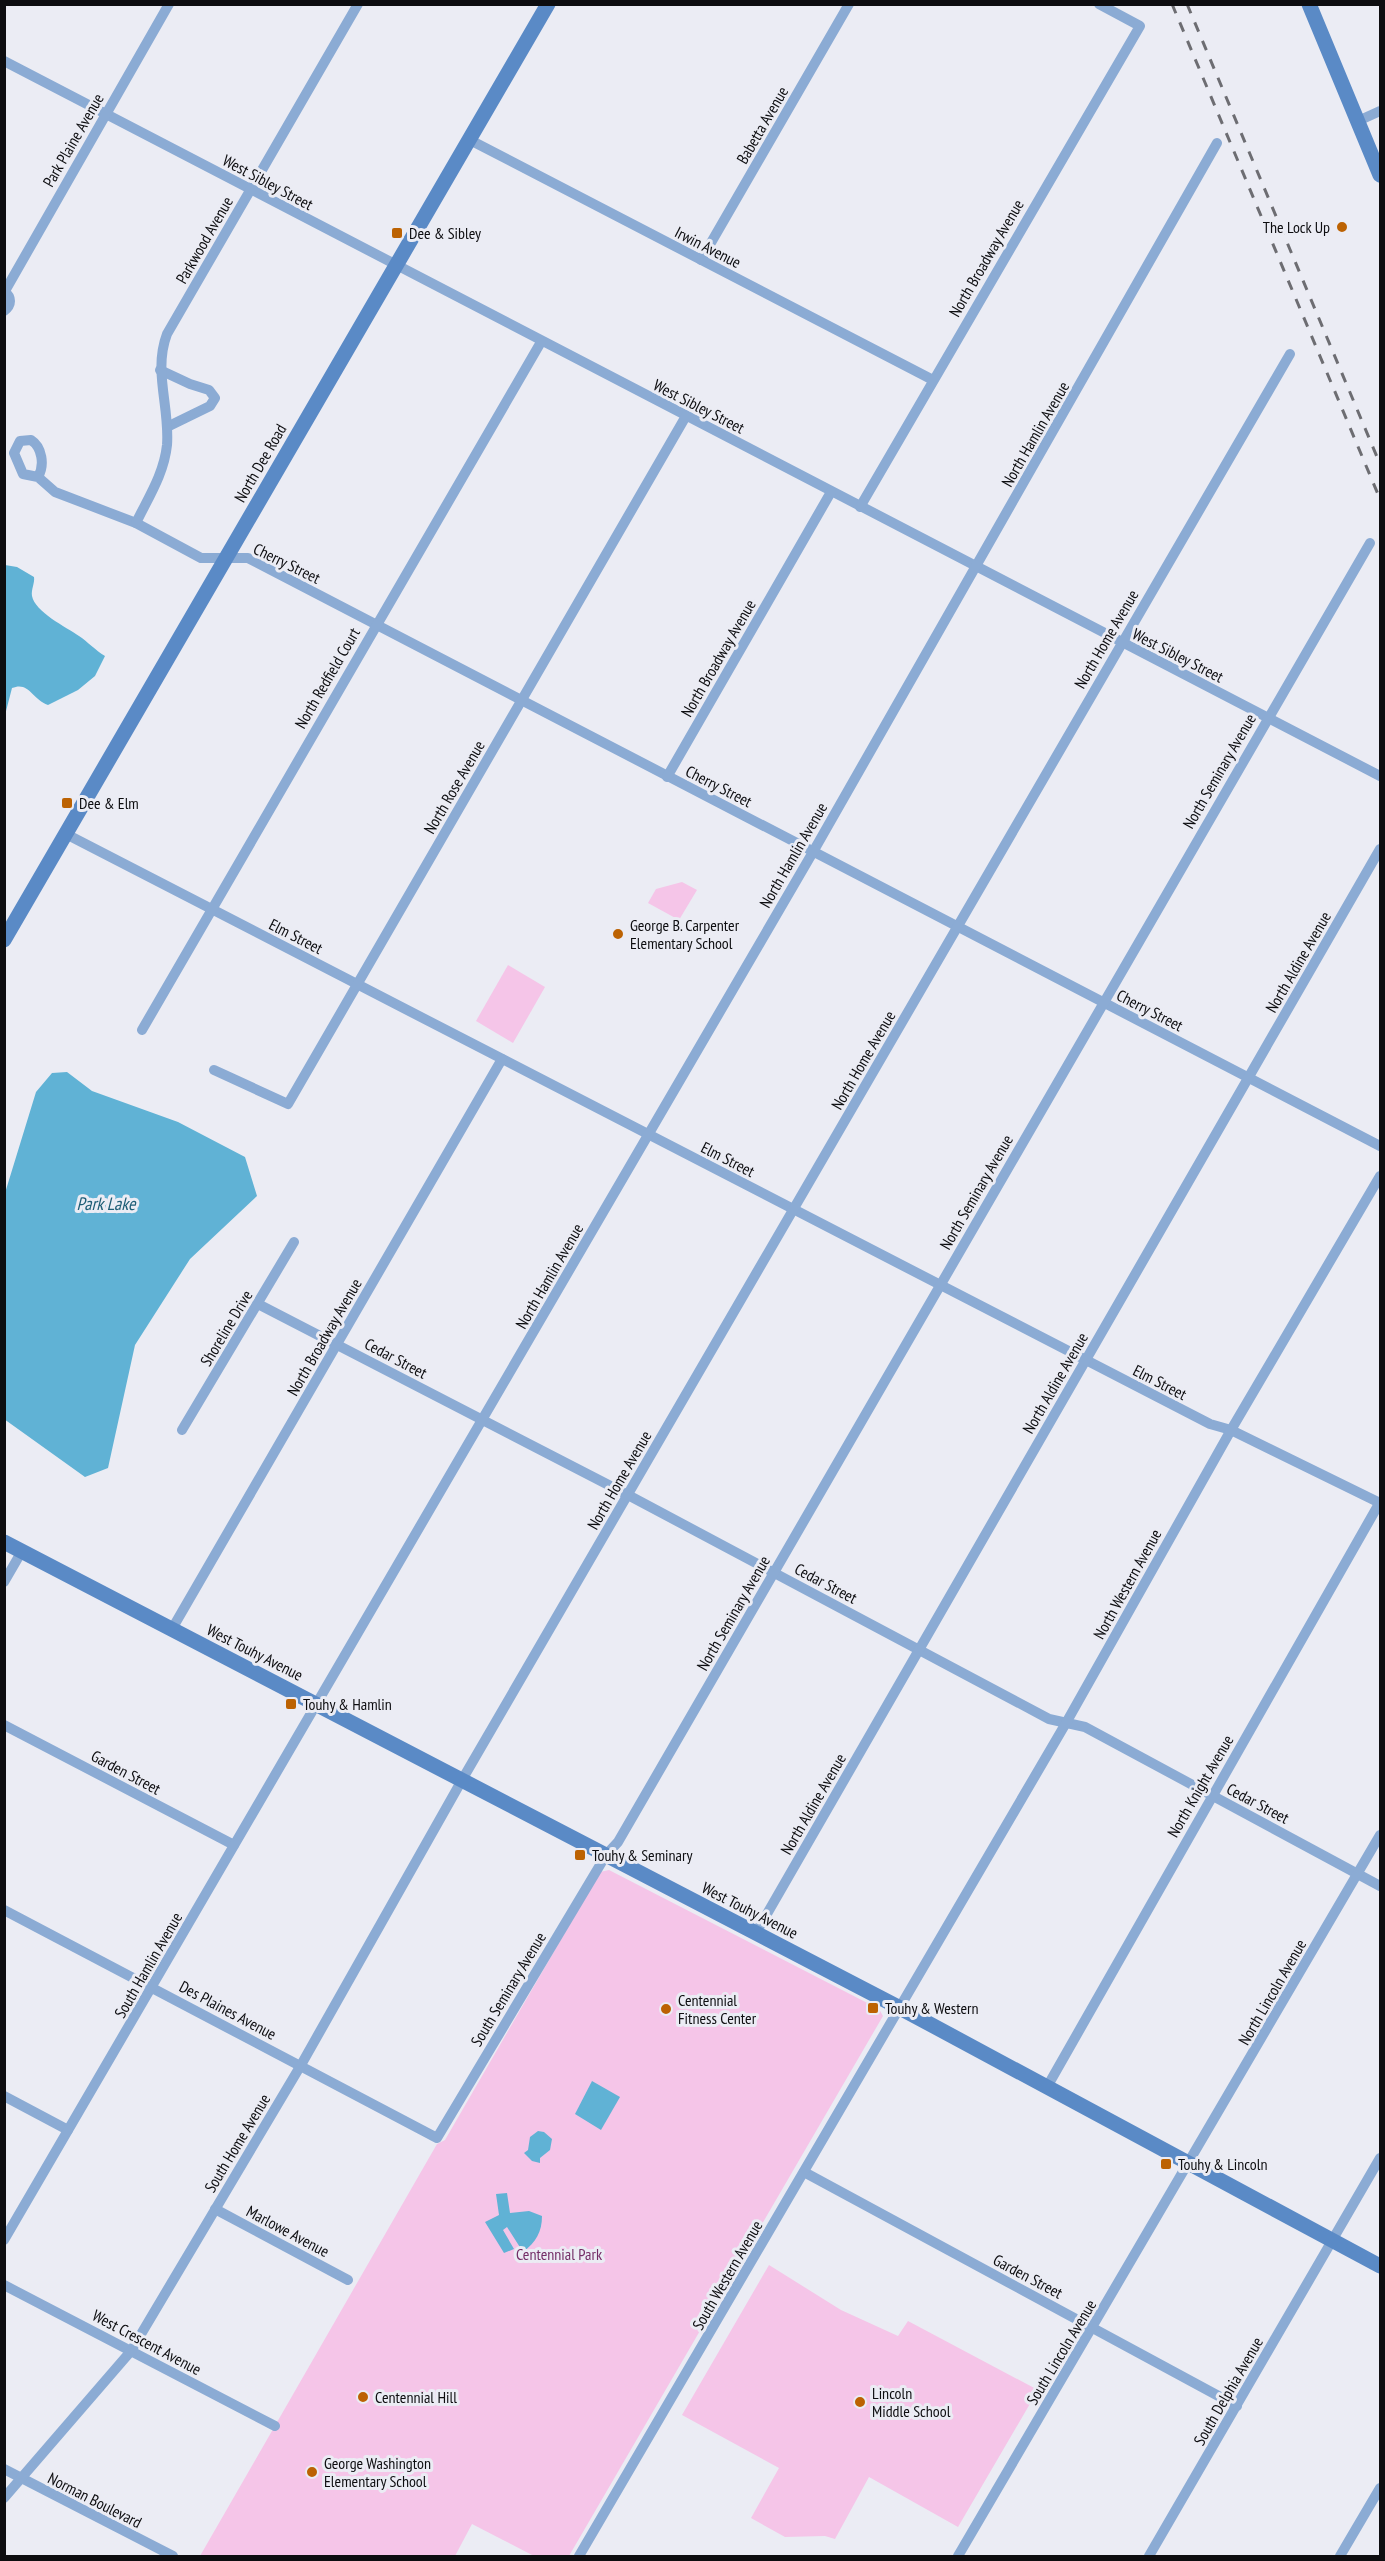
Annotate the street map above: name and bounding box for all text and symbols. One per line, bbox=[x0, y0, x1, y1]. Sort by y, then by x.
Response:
street label: Babetta Avenue bbox=[732, 83, 792, 167]
street label: Park Plaine Avenue bbox=[38, 90, 108, 190]
street label: West Sibley Street bbox=[219, 150, 317, 214]
street label: Parkwood Avenue bbox=[171, 193, 237, 287]
street label: North Broadway Avenue bbox=[944, 196, 1028, 320]
place label: The Lock Up bbox=[1263, 217, 1330, 237]
marker: The Lock Up bbox=[1335, 220, 1349, 234]
street label: Irwin Avenue bbox=[672, 222, 744, 272]
place label: Dee & Sibley bbox=[409, 223, 481, 243]
marker: Dee & Sibley bbox=[390, 226, 404, 240]
street label: West Sibley Street bbox=[650, 375, 748, 438]
street label: North Hamlin Avenue bbox=[997, 378, 1073, 490]
street label: North Dee Road bbox=[230, 420, 291, 506]
street label: Cherry Street bbox=[250, 538, 324, 588]
street label: North Home Avenue bbox=[1070, 586, 1142, 692]
street label: North Broadway Avenue bbox=[676, 596, 760, 720]
street label: North Redfield Court bbox=[290, 623, 364, 732]
street label: West Sibley Street bbox=[1129, 624, 1227, 687]
street label: North Seminary Avenue bbox=[1178, 710, 1260, 832]
street label: North Rose Avenue bbox=[419, 737, 489, 837]
street label: Cherry Street bbox=[682, 761, 756, 811]
place label: Dee & Elm bbox=[79, 793, 139, 813]
marker: Dee & Elm bbox=[60, 796, 74, 810]
street label: North Hamlin Avenue bbox=[755, 799, 831, 911]
street label: North Aldine Avenue bbox=[1261, 908, 1335, 1016]
street label: Elm Street bbox=[266, 914, 327, 958]
place label: George B. Carpenter Elementary School bbox=[630, 915, 740, 953]
marker: George B. Carpenter Elementary School bbox=[611, 927, 625, 941]
street label: Cherry Street bbox=[1113, 985, 1187, 1035]
street label: North Home Avenue bbox=[827, 1007, 899, 1113]
street label: North Seminary Avenue bbox=[935, 1131, 1017, 1253]
street label: Elm Street bbox=[698, 1137, 759, 1181]
water label: Park Lake bbox=[77, 1192, 137, 1215]
street label: North Hamlin Avenue bbox=[511, 1220, 587, 1332]
street label: North Broadway Avenue bbox=[282, 1275, 366, 1399]
street label: Shoreline Drive bbox=[196, 1286, 256, 1370]
street label: North Aldine Avenue bbox=[1018, 1329, 1092, 1437]
street label: Cedar Street bbox=[361, 1333, 431, 1383]
street label: Elm Street bbox=[1130, 1360, 1191, 1404]
street label: North Home Avenue bbox=[583, 1427, 655, 1533]
street label: North Western Avenue bbox=[1088, 1525, 1166, 1643]
street label: North Seminary Avenue bbox=[692, 1552, 774, 1674]
street label: Cedar Street bbox=[791, 1558, 861, 1608]
street label: West Touhy Avenue bbox=[204, 1619, 306, 1685]
place label: Touhy & Hamlin bbox=[303, 1694, 392, 1714]
marker: Touhy & Hamlin bbox=[284, 1697, 298, 1711]
street label: North Knight Avenue bbox=[1163, 1731, 1237, 1841]
street label: Garden Street bbox=[88, 1745, 165, 1799]
street label: North Aldine Avenue bbox=[776, 1750, 850, 1858]
street label: Cedar Street bbox=[1223, 1778, 1293, 1828]
place label: Touhy & Seminary bbox=[592, 1845, 692, 1865]
marker: Touhy & Seminary bbox=[573, 1848, 587, 1862]
street label: West Touhy Avenue bbox=[699, 1877, 801, 1943]
street label: South Hamlin Avenue bbox=[110, 1909, 186, 2021]
street label: South Seminary Avenue bbox=[466, 1928, 550, 2050]
street label: North Lincoln Avenue bbox=[1234, 1936, 1310, 2048]
street label: Des Plaines Avenue bbox=[176, 1976, 280, 2044]
place label: Centennial Fitness Center bbox=[678, 1990, 757, 2028]
place label: Touhy & Western bbox=[885, 1998, 978, 2018]
marker: Touhy & Western bbox=[866, 2001, 880, 2015]
marker: Centennial Fitness Center bbox=[659, 2002, 673, 2016]
street label: South Home Avenue bbox=[200, 2090, 274, 2196]
place label: Touhy & Lincoln bbox=[1178, 2154, 1267, 2174]
marker: Touhy & Lincoln bbox=[1159, 2157, 1173, 2171]
street label: Marlowe Avenue bbox=[243, 2201, 333, 2261]
street label: South Western Avenue bbox=[688, 2217, 766, 2333]
park label: Centennial Park bbox=[516, 2244, 603, 2264]
street label: Garden Street bbox=[990, 2249, 1067, 2303]
street label: South Lincoln Avenue bbox=[1022, 2296, 1100, 2408]
street label: West Crescent Avenue bbox=[89, 2305, 205, 2379]
street label: South Delphia Avenue bbox=[1189, 2333, 1267, 2449]
place label: Lincoln Middle School bbox=[872, 2383, 951, 2421]
place label: Centennial Hill bbox=[375, 2387, 457, 2407]
marker: Centennial Hill bbox=[356, 2390, 370, 2404]
marker: Lincoln Middle School bbox=[853, 2395, 867, 2409]
place label: George Washington Elementary School bbox=[324, 2453, 431, 2491]
marker: George Washington Elementary School bbox=[305, 2465, 319, 2479]
street label: Norman Boulevard bbox=[45, 2468, 145, 2532]

